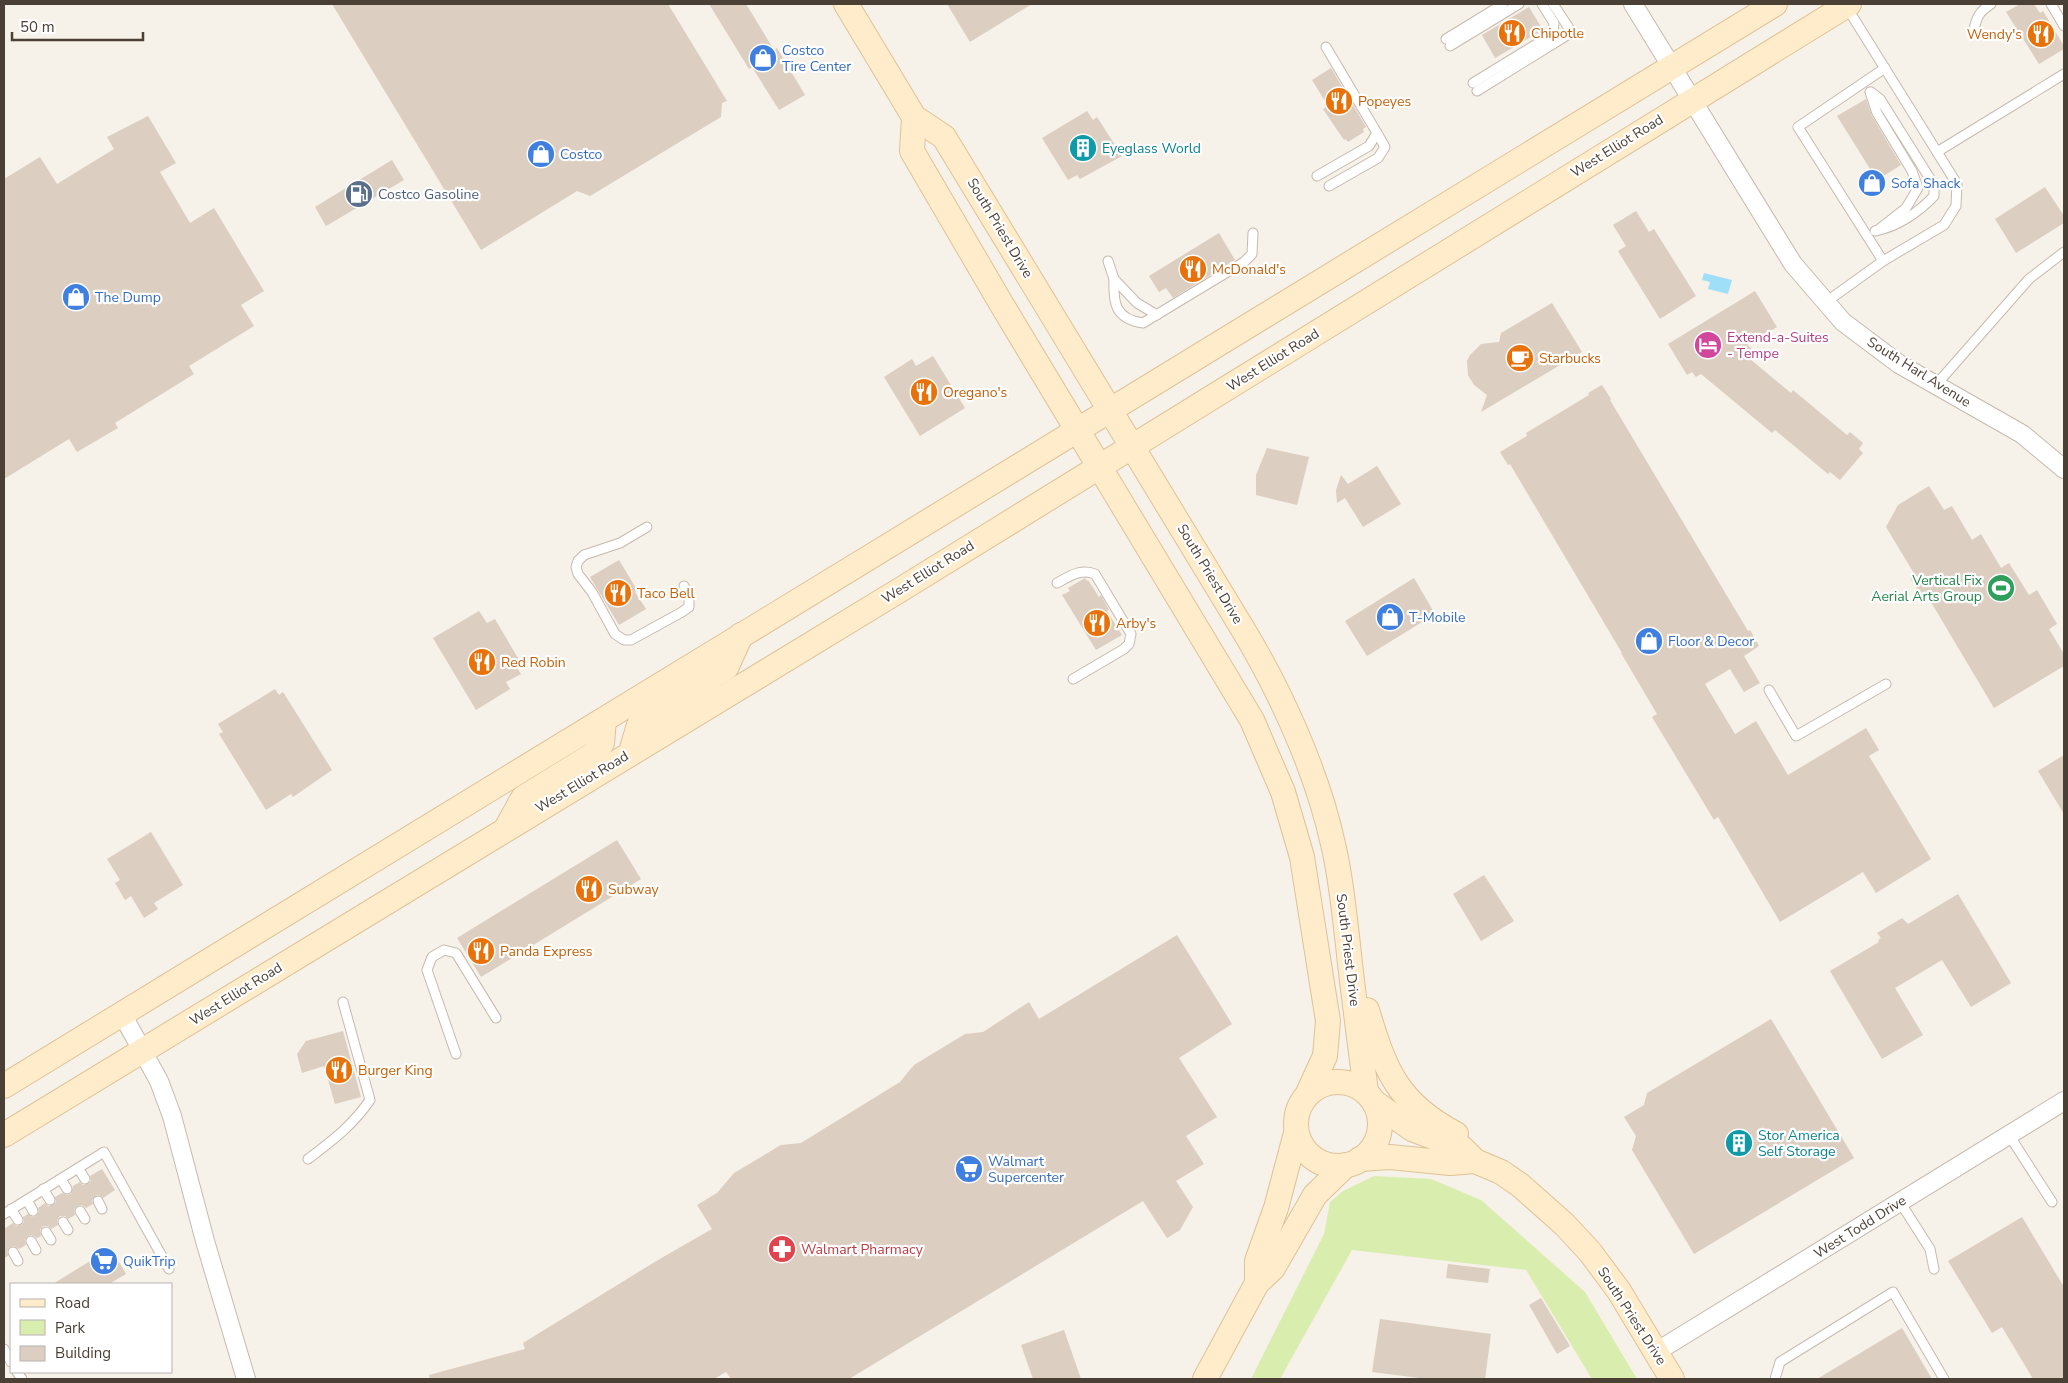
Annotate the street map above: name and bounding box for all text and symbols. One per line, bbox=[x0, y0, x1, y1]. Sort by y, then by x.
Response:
scale bar bbox=[12, 10, 144, 42]
text: 50 m bbox=[20, 17, 55, 37]
restaurant icon: Chipotle bbox=[1497, 18, 1527, 48]
restaurant icon: Wendy's bbox=[2026, 19, 2056, 49]
place label: Chipotle bbox=[1531, 24, 1584, 43]
place label: Wendy's bbox=[1967, 25, 2022, 44]
place label: Costco Tire Center bbox=[782, 41, 851, 76]
shop icon: Costco Tire Center bbox=[748, 43, 778, 73]
restaurant icon: Popeyes bbox=[1324, 86, 1354, 116]
place label: Popeyes bbox=[1358, 92, 1411, 111]
street label: West Elliot Road bbox=[1567, 110, 1667, 182]
building icon: Eyeglass World bbox=[1068, 133, 1098, 163]
shop icon: Costco bbox=[526, 139, 556, 169]
place label: Eyeglass World bbox=[1102, 139, 1201, 158]
place label: Costco bbox=[560, 145, 603, 164]
shop icon: Sofa Shack bbox=[1857, 168, 1887, 198]
street label: South Priest Drive bbox=[963, 174, 1037, 282]
place label: Sofa Shack bbox=[1891, 174, 1961, 193]
fuel station icon: Costco Gasoline bbox=[344, 179, 374, 209]
place label: Costco Gasoline bbox=[378, 185, 479, 204]
restaurant icon: McDonald's bbox=[1178, 254, 1208, 284]
place label: McDonald's bbox=[1212, 260, 1286, 279]
shop icon: The Dump bbox=[61, 282, 91, 312]
place label: The Dump bbox=[95, 288, 161, 307]
street label: West Elliot Road bbox=[1223, 324, 1323, 396]
place label: Extend-a-Suites - Tempe bbox=[1727, 328, 1829, 363]
hotel icon: Extend-a-Suites - Tempe bbox=[1693, 330, 1723, 360]
street label: South Harl Avenue bbox=[1863, 332, 1975, 412]
cafe icon: Starbucks bbox=[1505, 343, 1535, 373]
place label: Starbucks bbox=[1539, 349, 1601, 368]
restaurant icon: Oregano's bbox=[909, 377, 939, 407]
place label: Oregano's bbox=[943, 383, 1008, 402]
street label: South Priest Drive bbox=[1173, 520, 1247, 628]
street label: West Elliot Road bbox=[878, 536, 978, 608]
place label: Vertical Fix Aerial Arts Group bbox=[1871, 571, 1983, 606]
sports icon: Vertical Fix Aerial Arts Group bbox=[1986, 573, 2016, 603]
restaurant icon: Taco Bell bbox=[603, 578, 633, 608]
place label: Taco Bell bbox=[637, 584, 696, 603]
shop icon: T-Mobile bbox=[1375, 602, 1405, 632]
restaurant icon: Arby's bbox=[1082, 608, 1112, 638]
place label: T-Mobile bbox=[1409, 608, 1465, 627]
place label: Arby's bbox=[1116, 614, 1157, 633]
shop icon: Floor & Decor bbox=[1634, 626, 1664, 656]
place label: Floor & Decor bbox=[1668, 632, 1754, 651]
restaurant icon: Red Robin bbox=[467, 647, 497, 677]
place label: Red Robin bbox=[501, 653, 566, 672]
street label: West Elliot Road bbox=[532, 747, 632, 817]
restaurant icon: Subway bbox=[574, 874, 604, 904]
place label: Subway bbox=[608, 880, 660, 899]
street label: South Priest Drive bbox=[1332, 893, 1364, 1007]
restaurant icon: Panda Express bbox=[466, 936, 496, 966]
place label: Panda Express bbox=[500, 942, 593, 961]
street label: West Elliot Road bbox=[186, 958, 286, 1030]
restaurant icon: Burger King bbox=[324, 1055, 354, 1085]
place label: Burger King bbox=[358, 1061, 433, 1080]
place label: Stor America Self Storage bbox=[1758, 1126, 1840, 1161]
building icon: Stor America Self Storage bbox=[1724, 1128, 1754, 1158]
place label: Walmart Supercenter bbox=[988, 1152, 1064, 1187]
supermarket icon: Walmart Supercenter bbox=[954, 1154, 984, 1184]
street label: West Todd Drive bbox=[1810, 1191, 1910, 1263]
pharmacy icon: Walmart Pharmacy bbox=[767, 1234, 797, 1264]
place label: Walmart Pharmacy bbox=[801, 1240, 924, 1259]
supermarket icon: QuikTrip bbox=[89, 1246, 119, 1276]
place label: QuikTrip bbox=[123, 1252, 176, 1271]
street label: South Priest Drive bbox=[1593, 1263, 1671, 1369]
legend bbox=[10, 1283, 172, 1373]
text: Road bbox=[55, 1293, 90, 1313]
text: Park bbox=[55, 1318, 85, 1338]
text: Building bbox=[55, 1343, 111, 1363]

